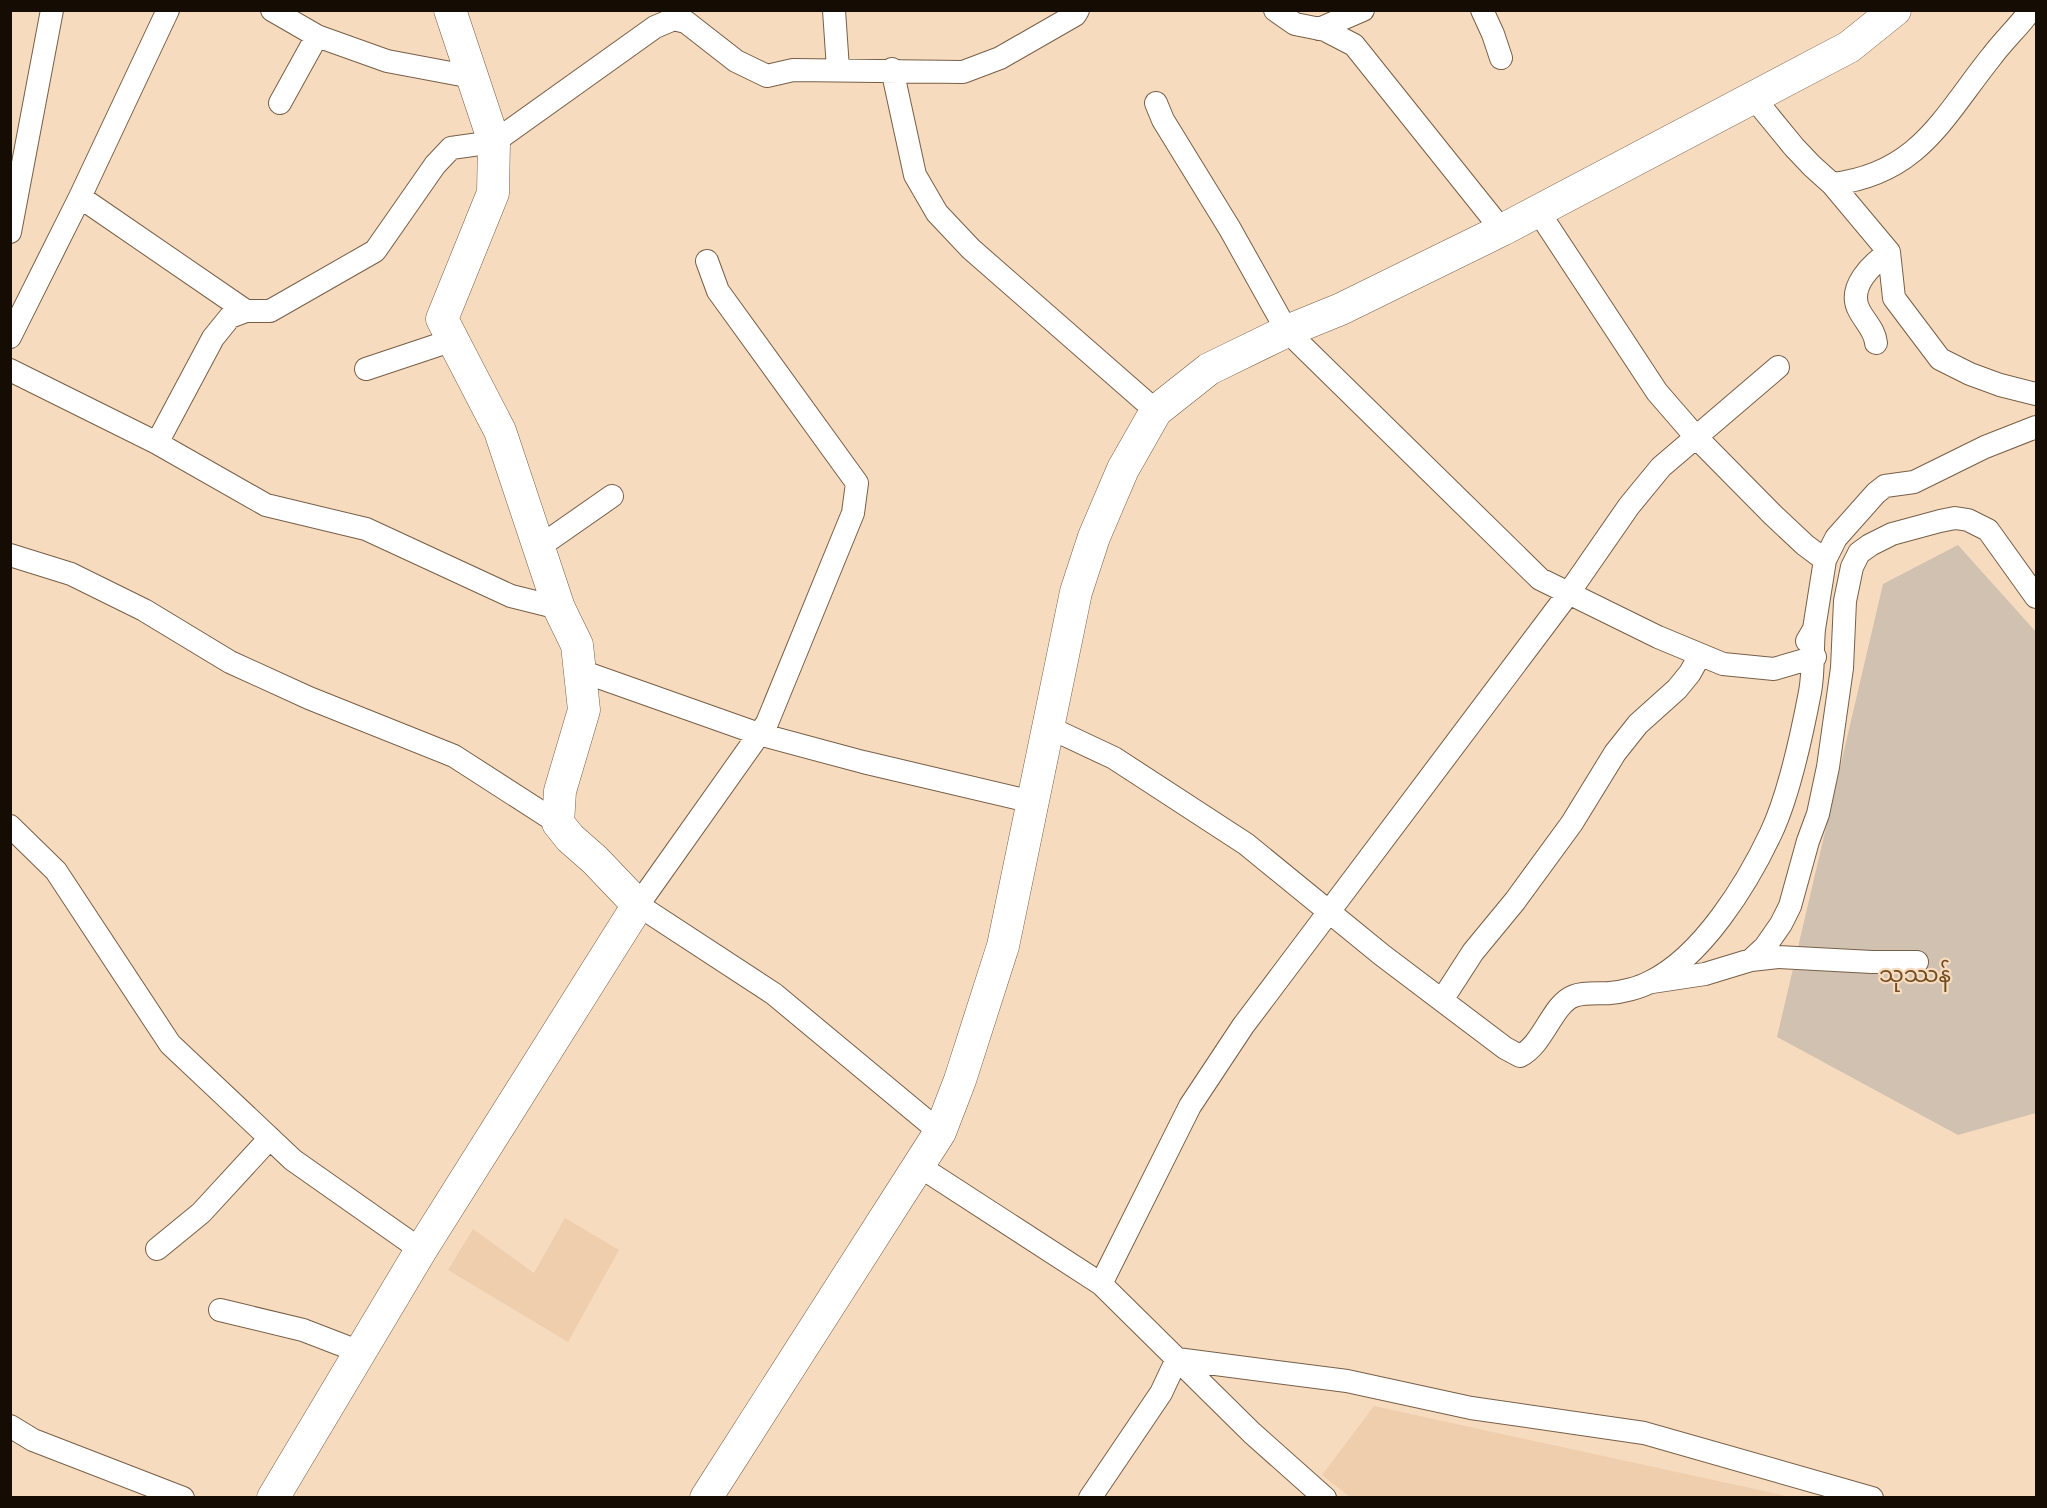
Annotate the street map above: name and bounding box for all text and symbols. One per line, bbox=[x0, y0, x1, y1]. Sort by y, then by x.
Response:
park label: သုဿန် bbox=[1879, 959, 1951, 992]

